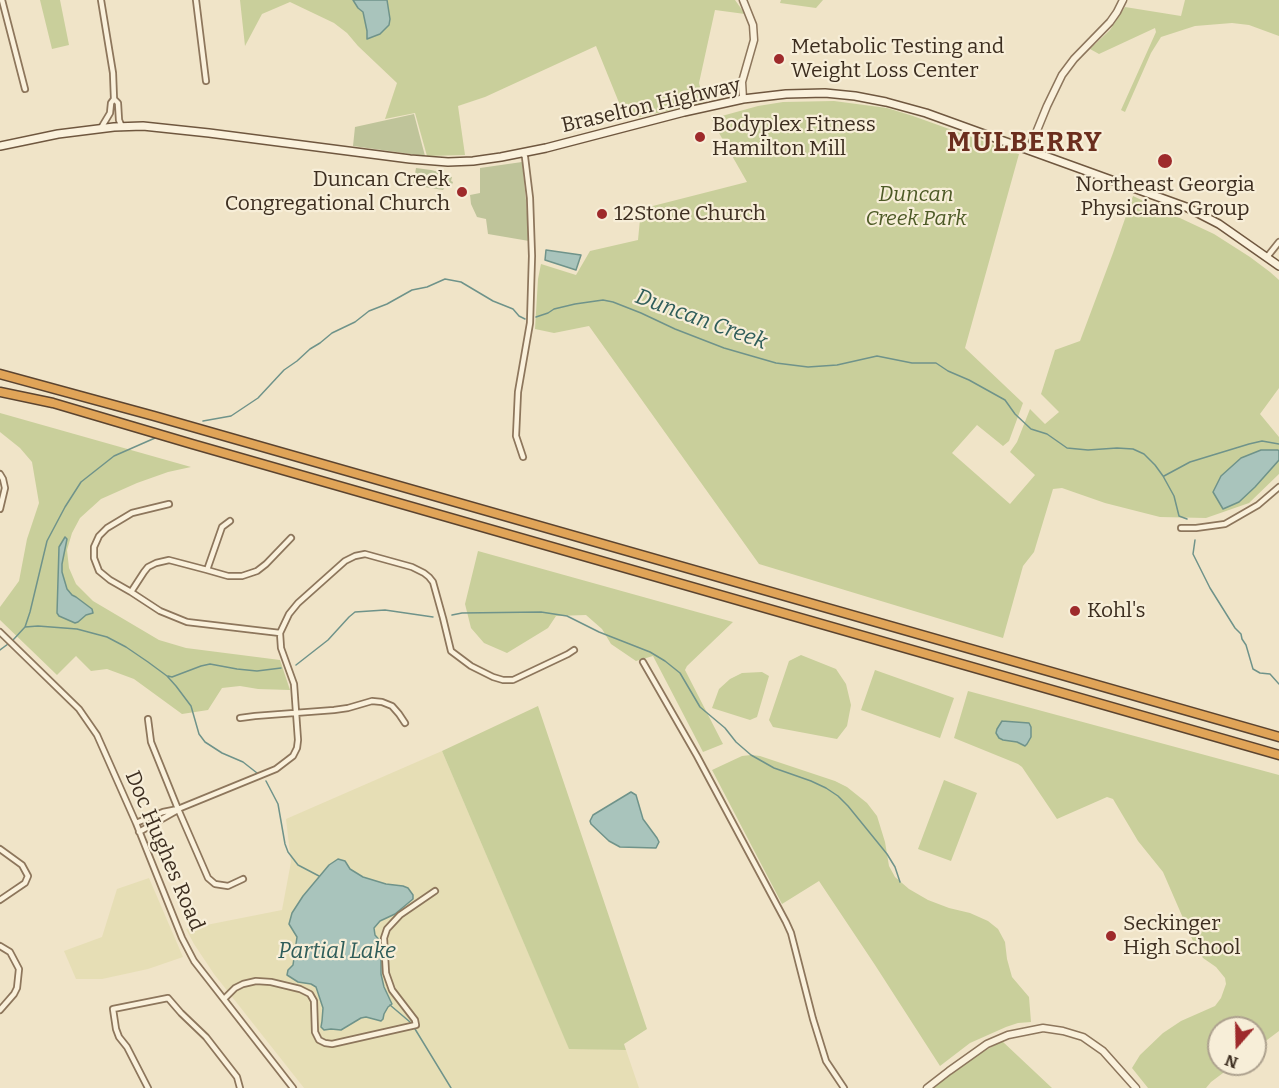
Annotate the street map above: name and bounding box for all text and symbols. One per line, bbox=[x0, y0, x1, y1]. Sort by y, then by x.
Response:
place label: Metabolic Testing and Weight Loss Center bbox=[791, 34, 1004, 84]
marker: Metabolic Testing and Weight Loss Center bbox=[772, 52, 786, 66]
street label: Braselton Highway bbox=[559, 73, 743, 139]
place label: Bodyplex Fitness Hamilton Mill bbox=[712, 112, 876, 162]
district label: MULBERRY bbox=[947, 127, 1103, 159]
marker: Bodyplex Fitness Hamilton Mill bbox=[693, 130, 707, 144]
marker: Northeast Georgia Physicians Group bbox=[1156, 152, 1174, 170]
place label: Duncan Creek Congregational Church bbox=[225, 167, 450, 217]
place label: Northeast Georgia Physicians Group bbox=[1075, 172, 1255, 222]
park label: Duncan Creek Park bbox=[865, 182, 967, 232]
marker: Duncan Creek Congregational Church bbox=[455, 185, 469, 199]
place label: 12Stone Church bbox=[614, 201, 766, 227]
marker: 12Stone Church bbox=[595, 207, 609, 221]
water label: Duncan Creek bbox=[631, 284, 771, 356]
place label: Kohl's bbox=[1087, 598, 1146, 624]
marker: Kohl's bbox=[1068, 604, 1082, 618]
street label: Doc Hughes Road bbox=[119, 767, 209, 935]
place label: Seckinger High School bbox=[1123, 911, 1241, 961]
marker: Seckinger High School bbox=[1104, 929, 1118, 943]
water label: Partial Lake bbox=[278, 939, 396, 965]
north arrow bbox=[1207, 1016, 1267, 1076]
text: N bbox=[1222, 1050, 1240, 1073]

